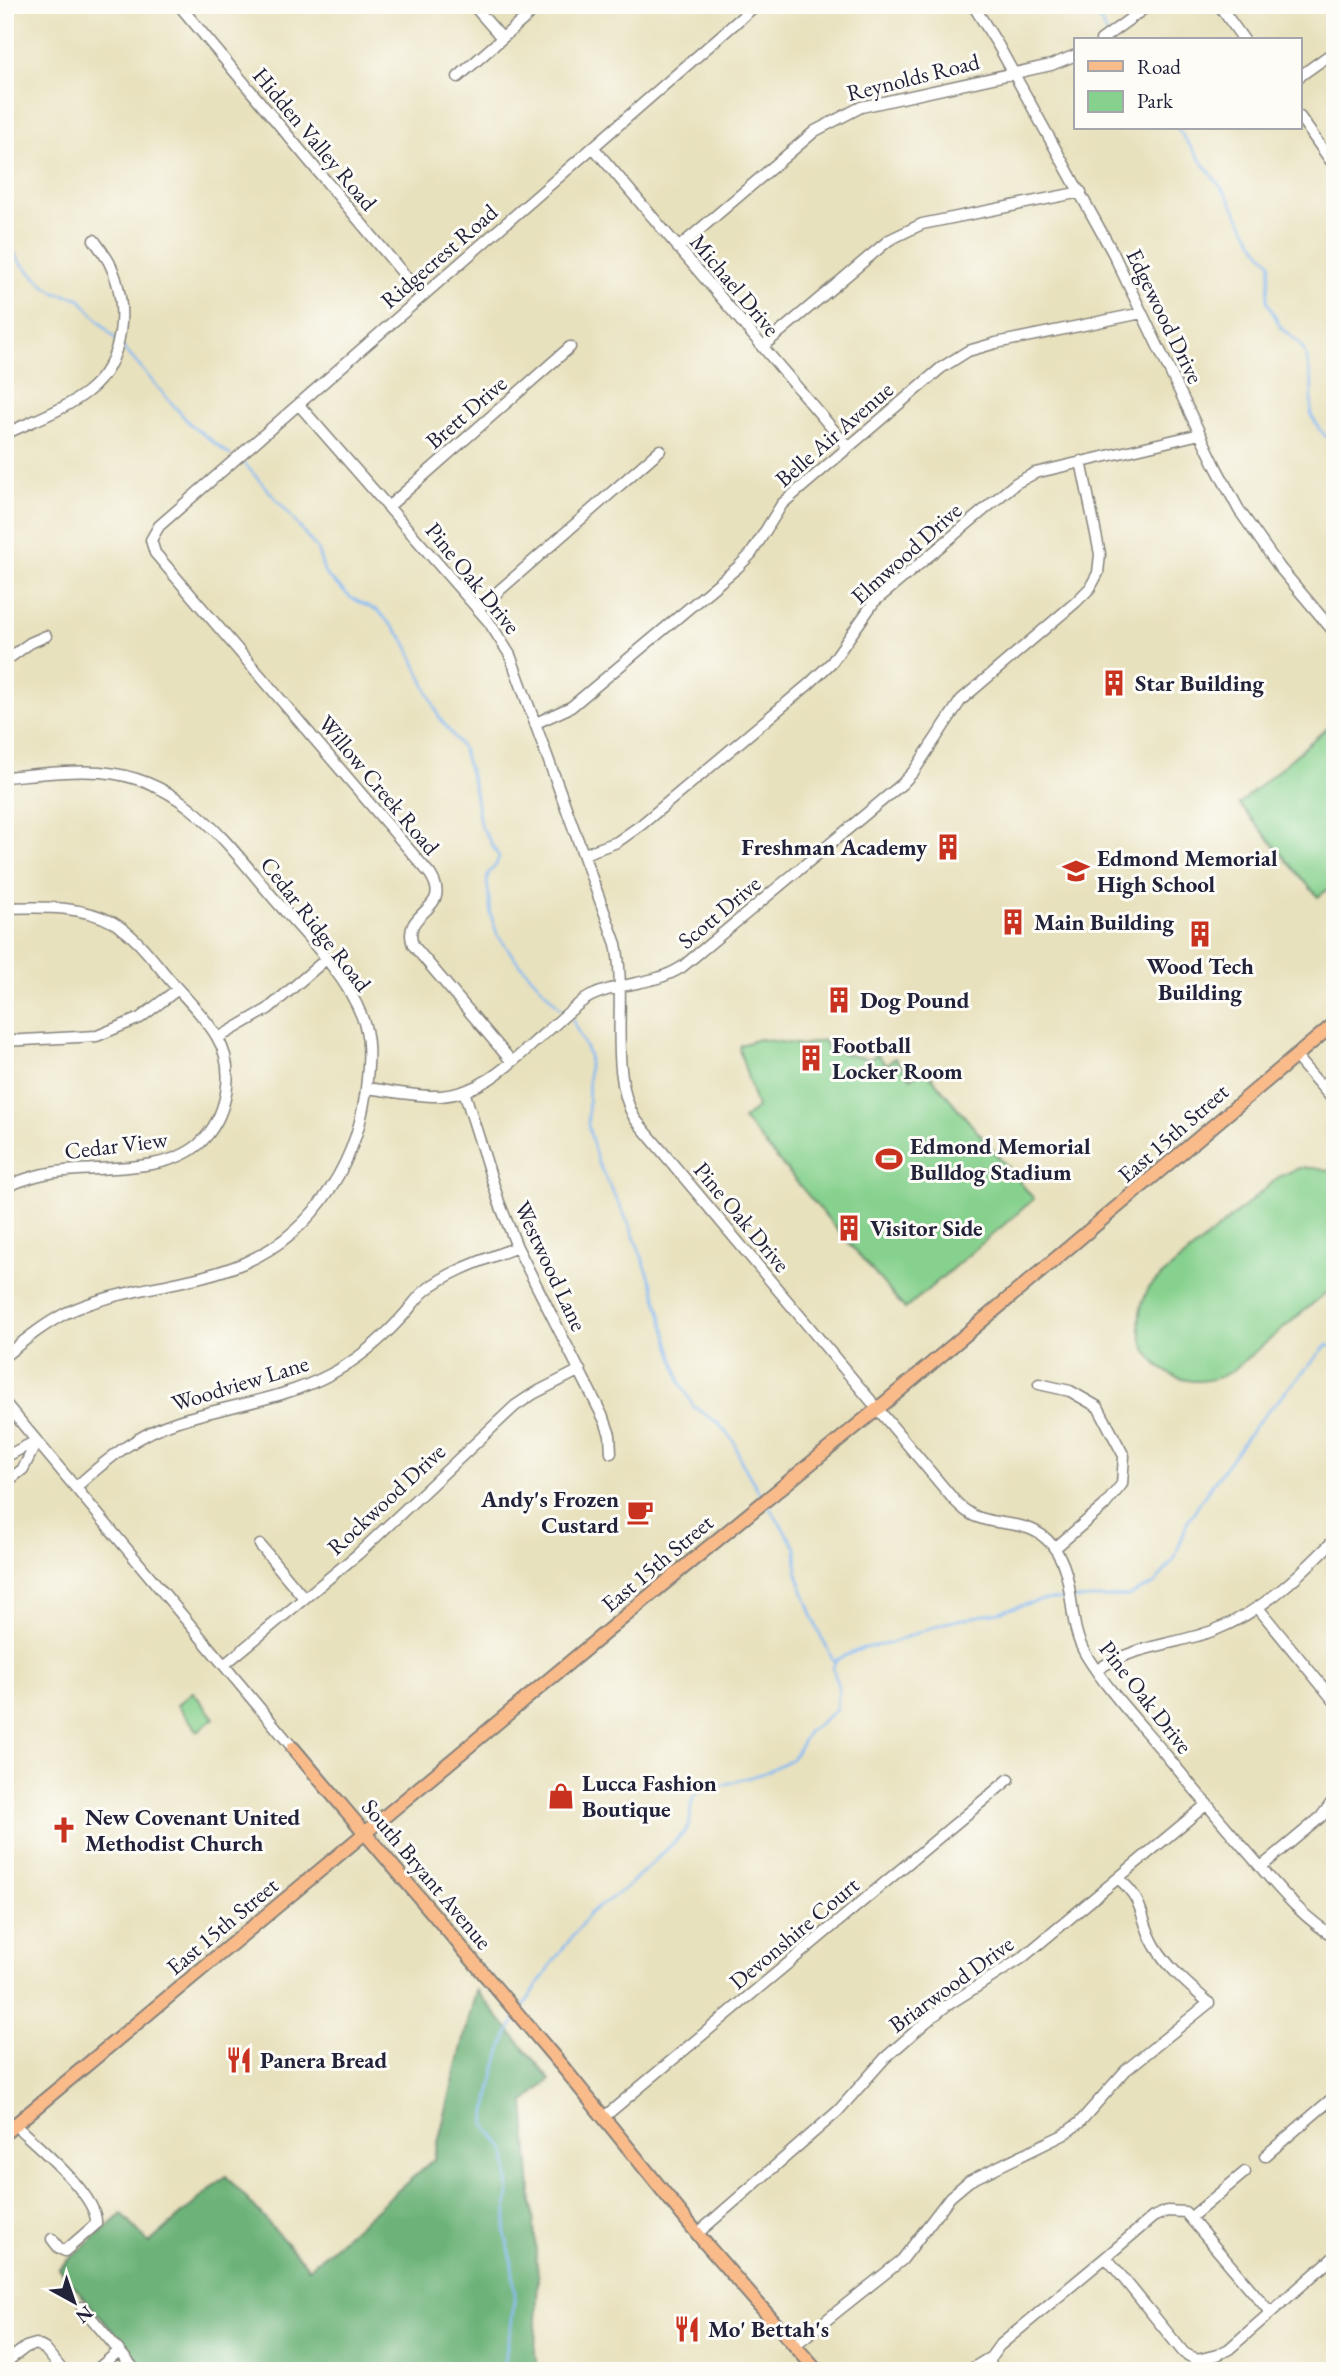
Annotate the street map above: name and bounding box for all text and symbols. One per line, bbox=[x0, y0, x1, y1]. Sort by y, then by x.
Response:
legend bbox=[1074, 38, 1302, 130]
street label: Reynolds Road bbox=[843, 46, 983, 108]
text: Road bbox=[1137, 53, 1181, 80]
street label: Hidden Valley Road bbox=[246, 61, 384, 217]
text: Park bbox=[1137, 87, 1174, 114]
street label: Ridgecrest Road bbox=[374, 197, 504, 315]
street label: Michael Drive bbox=[683, 227, 787, 343]
street label: Edgewood Drive bbox=[1119, 244, 1211, 388]
street label: Brett Drive bbox=[419, 368, 513, 456]
street label: Belle Air Avenue bbox=[769, 374, 899, 494]
street label: Elmwood Drive bbox=[844, 495, 968, 611]
street label: Pine Oak Drive bbox=[419, 516, 527, 640]
building icon: Star Building bbox=[1099, 668, 1129, 698]
place label: Star Building bbox=[1135, 668, 1265, 698]
street label: Willow Creek Road bbox=[312, 709, 447, 862]
place label: Freshman Academy bbox=[741, 832, 928, 862]
building icon: Freshman Academy bbox=[933, 832, 963, 862]
place label: Edmond Memorial High School bbox=[1097, 843, 1278, 899]
street label: Cedar Ridge Road bbox=[254, 850, 378, 998]
school or university icon: Edmond Memorial High School bbox=[1061, 856, 1091, 886]
street label: Scott Drive bbox=[671, 869, 767, 955]
building icon: Main Building bbox=[998, 907, 1028, 937]
place label: Main Building bbox=[1034, 907, 1175, 937]
building icon: Wood Tech Building bbox=[1185, 919, 1215, 949]
place label: Wood Tech Building bbox=[1146, 951, 1254, 1007]
building icon: Dog Pound bbox=[824, 985, 854, 1015]
place label: Dog Pound bbox=[860, 985, 970, 1015]
place label: Football Locker Room bbox=[832, 1030, 963, 1086]
building icon: Football Locker Room bbox=[796, 1043, 826, 1073]
street label: East 15th Street bbox=[1111, 1076, 1235, 1189]
street label: Cedar View bbox=[63, 1124, 169, 1166]
place label: Edmond Memorial Bulldog Stadium bbox=[910, 1131, 1091, 1187]
sports icon: Edmond Memorial Bulldog Stadium bbox=[874, 1144, 904, 1174]
street label: Pine Oak Drive bbox=[687, 1156, 797, 1278]
street label: Westwood Lane bbox=[508, 1196, 594, 1336]
building icon: Visitor Side bbox=[834, 1213, 864, 1243]
place label: Visitor Side bbox=[870, 1213, 983, 1243]
street label: Woodview Lane bbox=[168, 1348, 312, 1418]
street label: Rockwood Drive bbox=[320, 1436, 452, 1562]
place label: Andy's Frozen Custard bbox=[480, 1484, 619, 1540]
cafe icon: Andy's Frozen Custard bbox=[625, 1497, 655, 1527]
street label: East 15th Street bbox=[595, 1507, 720, 1619]
street label: Pine Oak Drive bbox=[1093, 1634, 1199, 1760]
place label: Lucca Fashion Boutique bbox=[582, 1768, 717, 1824]
shop icon: Lucca Fashion Boutique bbox=[546, 1781, 576, 1811]
street label: South Bryant Avenue bbox=[355, 1792, 499, 1956]
place label: New Covenant United Methodist Church bbox=[85, 1802, 301, 1858]
church icon: New Covenant United Methodist Church bbox=[49, 1815, 79, 1845]
street label: East 15th Street bbox=[160, 1870, 285, 1982]
street label: Devonshire Court bbox=[723, 1870, 866, 1996]
street label: Briarwood Drive bbox=[883, 1929, 1019, 2039]
restaurant icon: Panera Bread bbox=[224, 2045, 254, 2075]
place label: Panera Bread bbox=[260, 2045, 387, 2075]
north arrow bbox=[38, 2268, 108, 2338]
text: N bbox=[70, 2300, 99, 2330]
restaurant icon: Mo' Bettah's bbox=[672, 2314, 702, 2344]
place label: Mo' Bettah's bbox=[708, 2314, 829, 2344]

